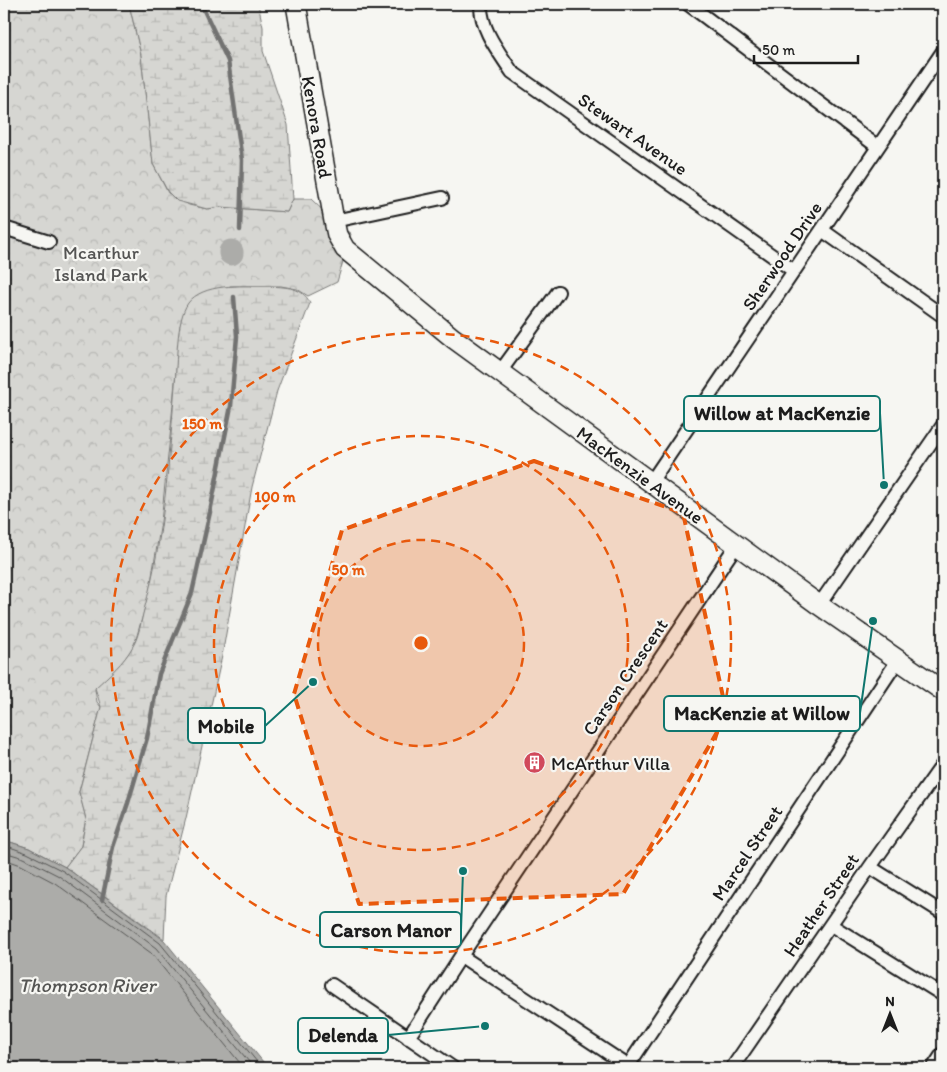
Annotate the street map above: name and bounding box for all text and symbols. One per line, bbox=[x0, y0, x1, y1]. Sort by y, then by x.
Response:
scale bar bbox=[754, 32, 858, 64]
text: 50 m bbox=[762, 41, 795, 59]
street label: Kenora Road bbox=[297, 74, 337, 181]
street label: Stewart Avenue bbox=[574, 88, 692, 180]
street label: Sherwood Drive bbox=[737, 197, 827, 315]
park label: Mcarthur Island Park bbox=[54, 241, 148, 286]
callout: Willow at MacKenzie bbox=[684, 396, 880, 431]
text: Willow at MacKenzie bbox=[694, 401, 871, 425]
text: 150 m bbox=[182, 415, 222, 433]
street label: MacKenzie Avenue bbox=[572, 421, 708, 529]
text: 100 m bbox=[254, 488, 296, 506]
text: 50 m bbox=[331, 561, 365, 579]
street label: Carson Crescent bbox=[577, 614, 673, 740]
centre of rings bbox=[412, 634, 430, 652]
callout: MacKenzie at Willow bbox=[664, 696, 860, 731]
text: MacKenzie at Willow bbox=[674, 701, 850, 725]
callout: Mobile bbox=[188, 708, 265, 743]
text: Mobile bbox=[198, 714, 255, 738]
building icon: McArthur Villa bbox=[523, 751, 547, 775]
place label: McArthur Villa bbox=[551, 752, 670, 775]
street label: Marcel Street bbox=[707, 801, 787, 905]
street label: Heather Street bbox=[778, 849, 864, 961]
callout: Carson Manor bbox=[320, 912, 461, 947]
text: Carson Manor bbox=[330, 918, 452, 942]
water label: Thompson River bbox=[18, 973, 158, 997]
north arrow bbox=[864, 990, 914, 1040]
text: N bbox=[885, 993, 895, 1010]
callout: Delenda bbox=[298, 1018, 388, 1053]
text: Delenda bbox=[308, 1023, 379, 1047]

